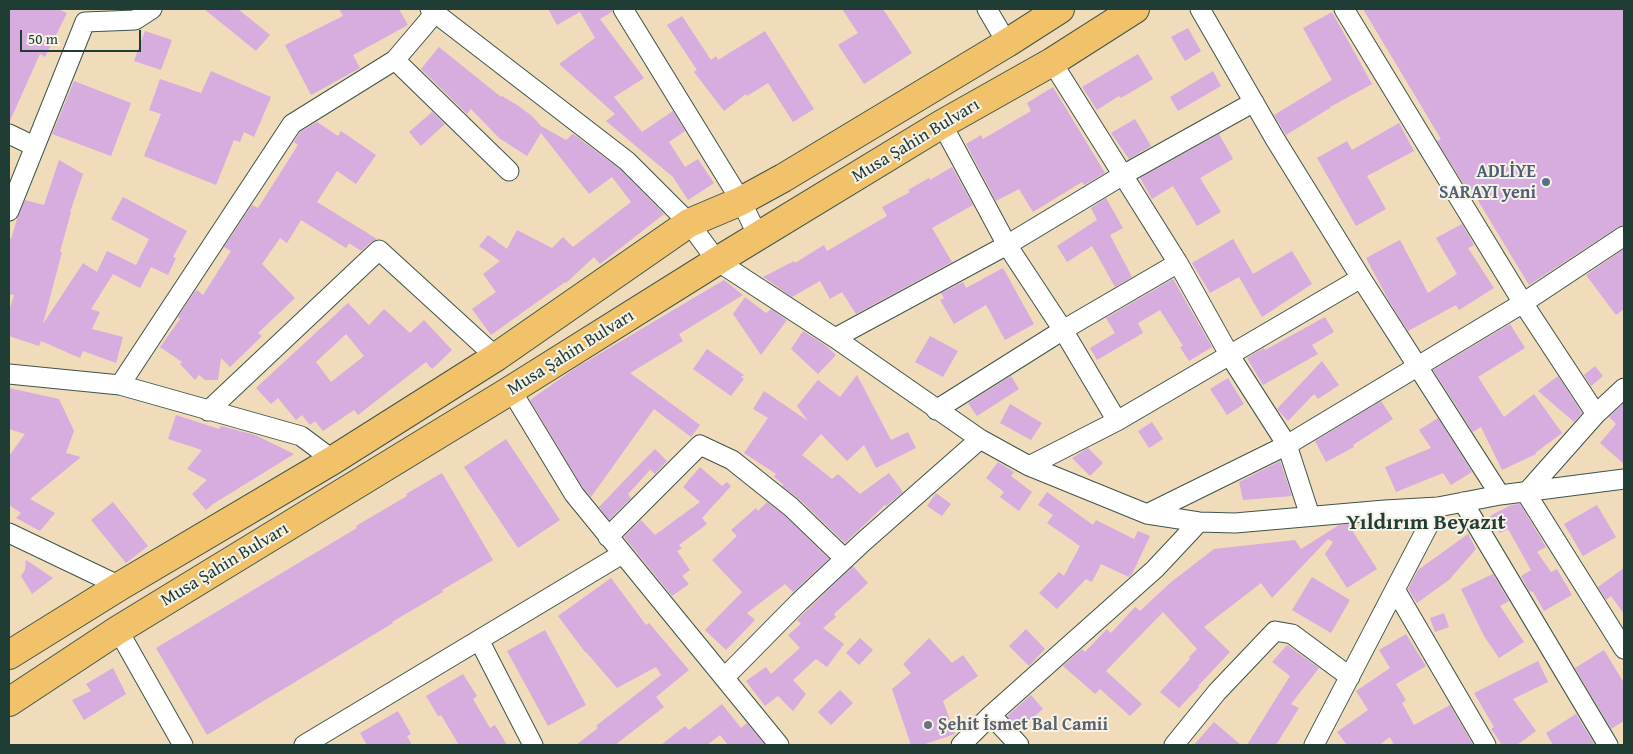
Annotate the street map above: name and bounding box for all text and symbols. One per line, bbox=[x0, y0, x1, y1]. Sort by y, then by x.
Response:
scale bar bbox=[22, 20, 144, 52]
text: 50 m bbox=[28, 28, 58, 49]
street label: Musa Şahin Bulvarı bbox=[848, 94, 984, 188]
place label: ADLİYE SARAYI yeni bbox=[1439, 161, 1536, 203]
marker: ADLİYE SARAYI yeni bbox=[1540, 176, 1552, 188]
street label: Musa Şahin Bulvarı bbox=[504, 305, 638, 401]
district label: Yıldırım Beyazıt bbox=[1346, 510, 1506, 536]
street label: Musa Şahin Bulvarı bbox=[157, 518, 293, 612]
place label: Şehit İsmet Bal Camii bbox=[938, 714, 1108, 736]
marker: Şehit İsmet Bal Camii bbox=[922, 719, 934, 731]

